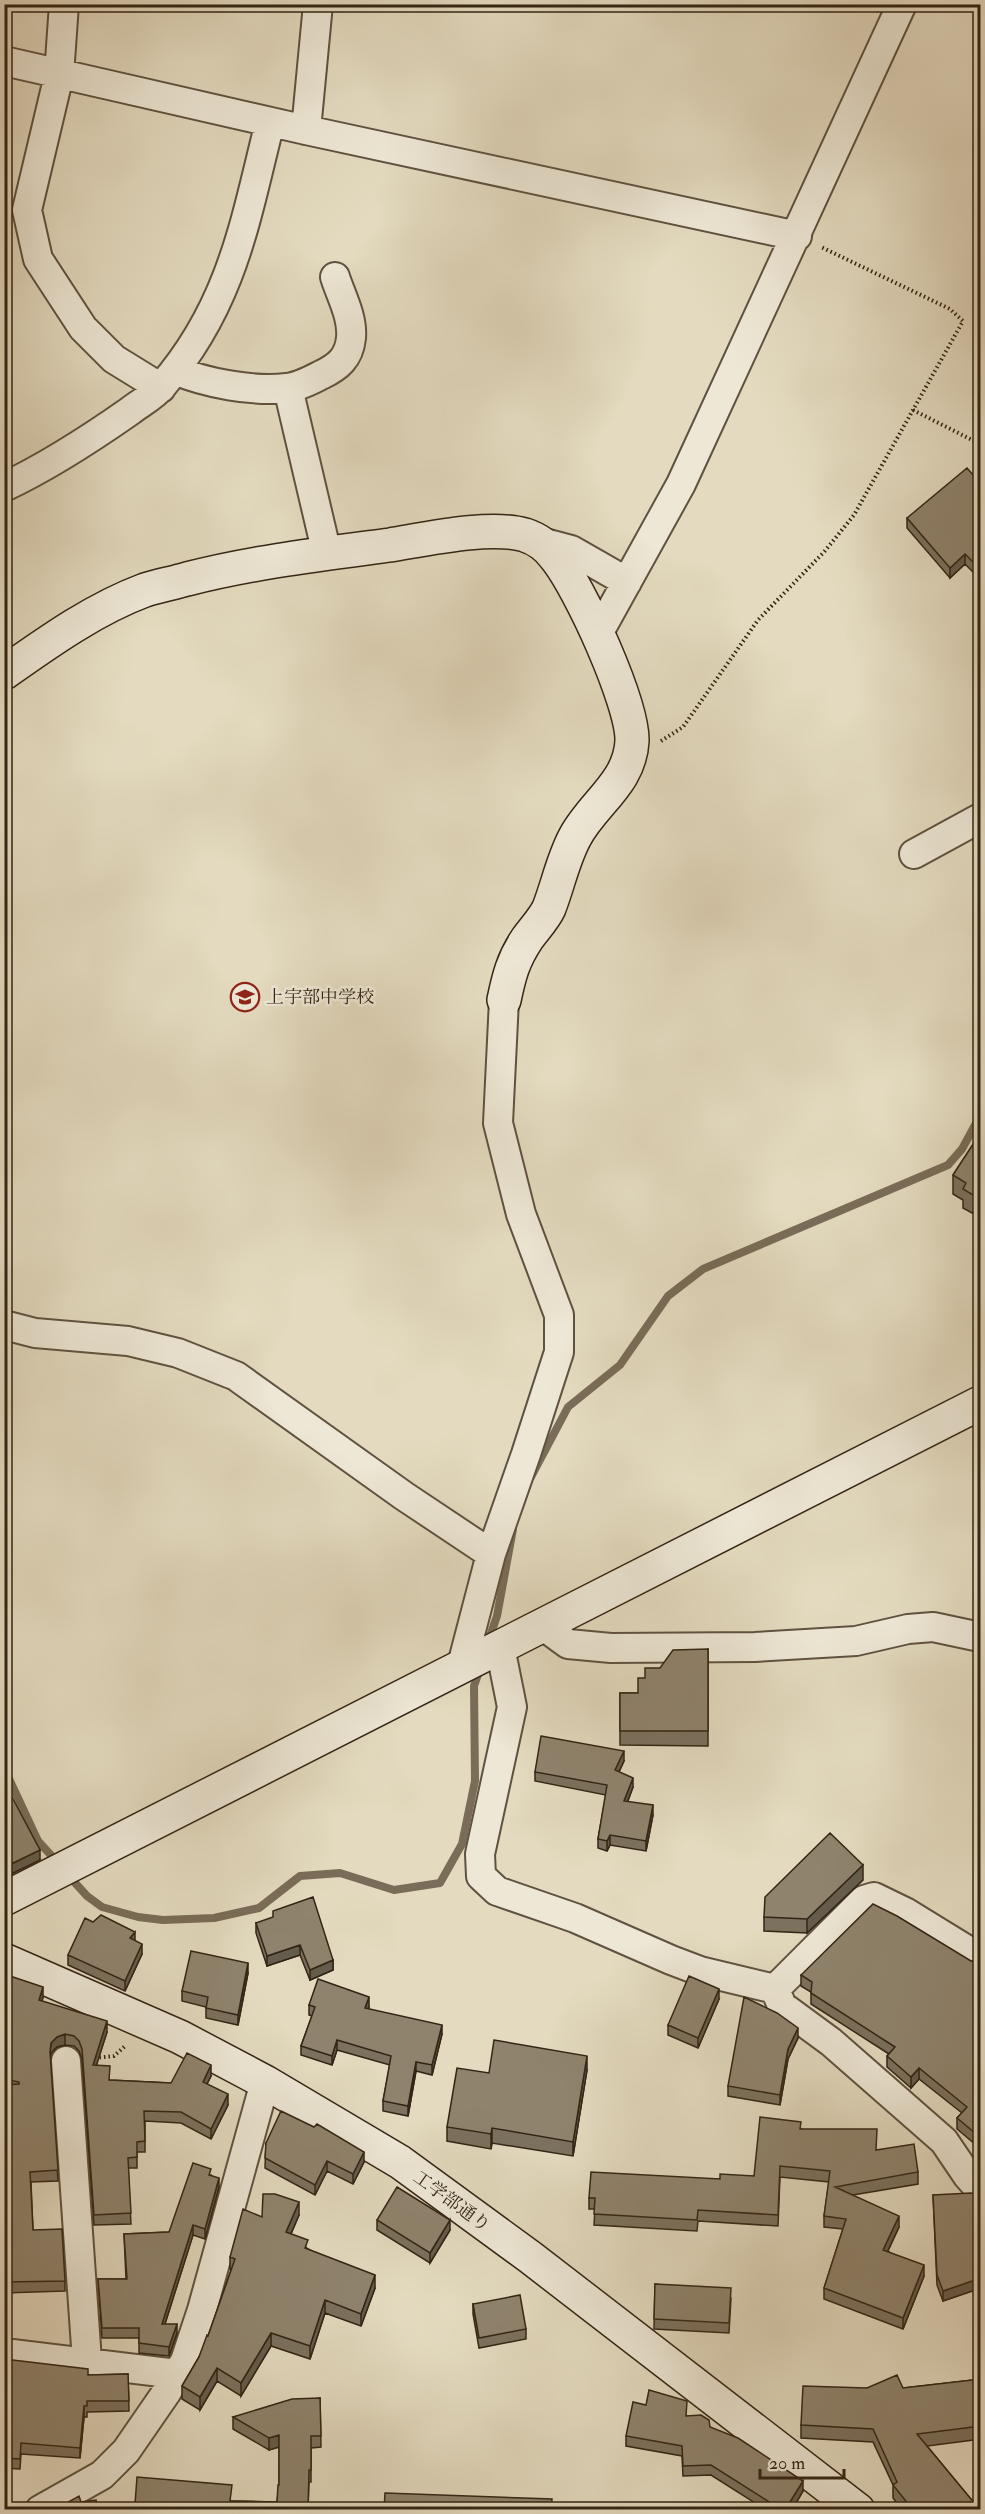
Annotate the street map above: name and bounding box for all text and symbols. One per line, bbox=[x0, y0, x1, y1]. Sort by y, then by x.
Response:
school or university icon: 上宇部中学校 bbox=[229, 981, 261, 1013]
place label: 上宇部中学校 bbox=[266, 986, 374, 1009]
street label: 工学部通り bbox=[409, 2166, 495, 2237]
scale bar bbox=[760, 2442, 844, 2480]
text: 20 m bbox=[769, 2452, 805, 2475]

